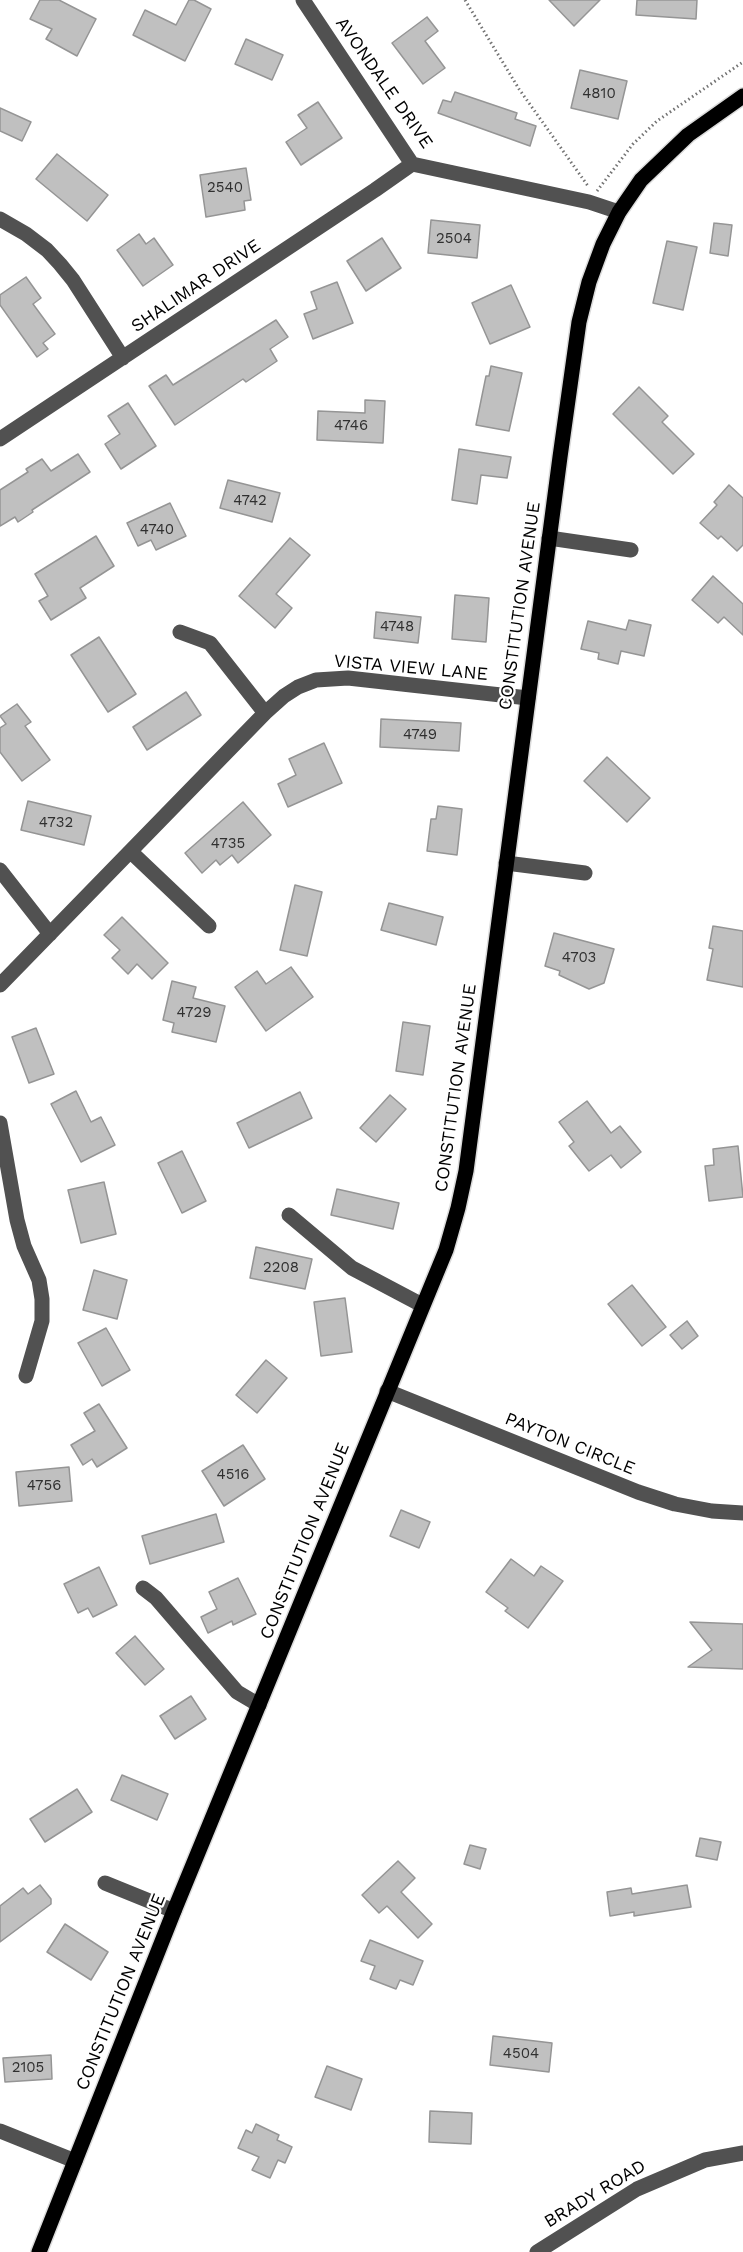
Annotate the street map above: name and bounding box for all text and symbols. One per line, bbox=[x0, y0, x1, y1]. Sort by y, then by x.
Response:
street label: AVONDALE DRIVE bbox=[331, 13, 437, 153]
house number: 4810 bbox=[582, 85, 616, 103]
house number: 2540 bbox=[207, 179, 243, 197]
house number: 2504 bbox=[436, 230, 472, 248]
street label: SHALIMAR DRIVE bbox=[127, 235, 265, 337]
house number: 4746 bbox=[334, 417, 368, 435]
house number: 4742 bbox=[233, 492, 267, 510]
street label: CONSTITUTION AVENUE bbox=[495, 500, 545, 712]
house number: 4740 bbox=[140, 521, 174, 539]
house number: 4748 bbox=[380, 618, 414, 636]
street label: VISTA VIEW LANE bbox=[333, 651, 489, 685]
house number: 4749 bbox=[403, 726, 437, 744]
house number: 4732 bbox=[39, 814, 73, 832]
house number: 4735 bbox=[211, 835, 245, 853]
house number: 4703 bbox=[562, 949, 596, 967]
street label: CONSTITUTION AVENUE bbox=[431, 982, 481, 1194]
house number: 4729 bbox=[177, 1004, 211, 1022]
house number: 2208 bbox=[263, 1259, 299, 1277]
street label: PAYTON CIRCLE bbox=[502, 1408, 638, 1480]
street label: CONSTITUTION AVENUE bbox=[256, 1439, 354, 1643]
house number: 4516 bbox=[217, 1466, 249, 1484]
house number: 4756 bbox=[27, 1477, 61, 1495]
street label: CONSTITUTION AVENUE bbox=[72, 1890, 170, 2094]
house number: 4504 bbox=[503, 2045, 539, 2063]
house number: 2105 bbox=[12, 2059, 44, 2077]
street label: BRADY ROAD bbox=[540, 2155, 650, 2233]

